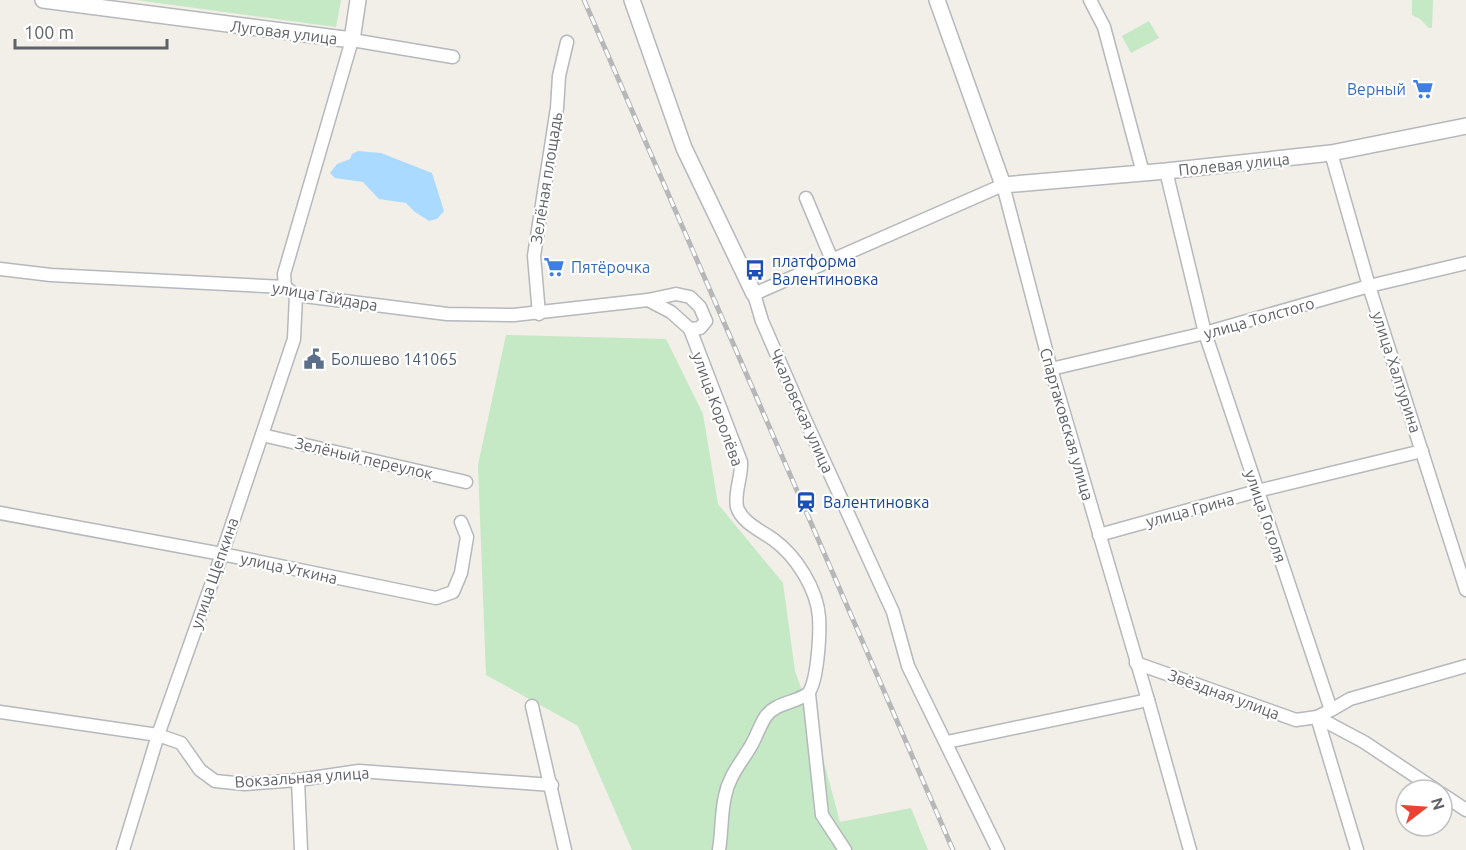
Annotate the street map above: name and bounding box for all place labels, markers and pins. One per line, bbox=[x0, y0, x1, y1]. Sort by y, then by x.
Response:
supermarket icon: Верный bbox=[1411, 77, 1435, 101]
place label: Верный bbox=[1347, 80, 1406, 98]
place label: платформа Валентиновка bbox=[772, 252, 878, 288]
supermarket icon: Пятёрочка bbox=[542, 255, 566, 279]
place label: Пятёрочка bbox=[571, 258, 650, 276]
bus stop icon: платформа Валентиновка bbox=[743, 258, 767, 282]
public building icon: Болшево 141065 bbox=[302, 347, 326, 371]
place label: Болшево 141065 bbox=[331, 350, 457, 368]
station icon: Валентиновка bbox=[794, 490, 818, 514]
place label: Валентиновка bbox=[823, 493, 929, 511]

